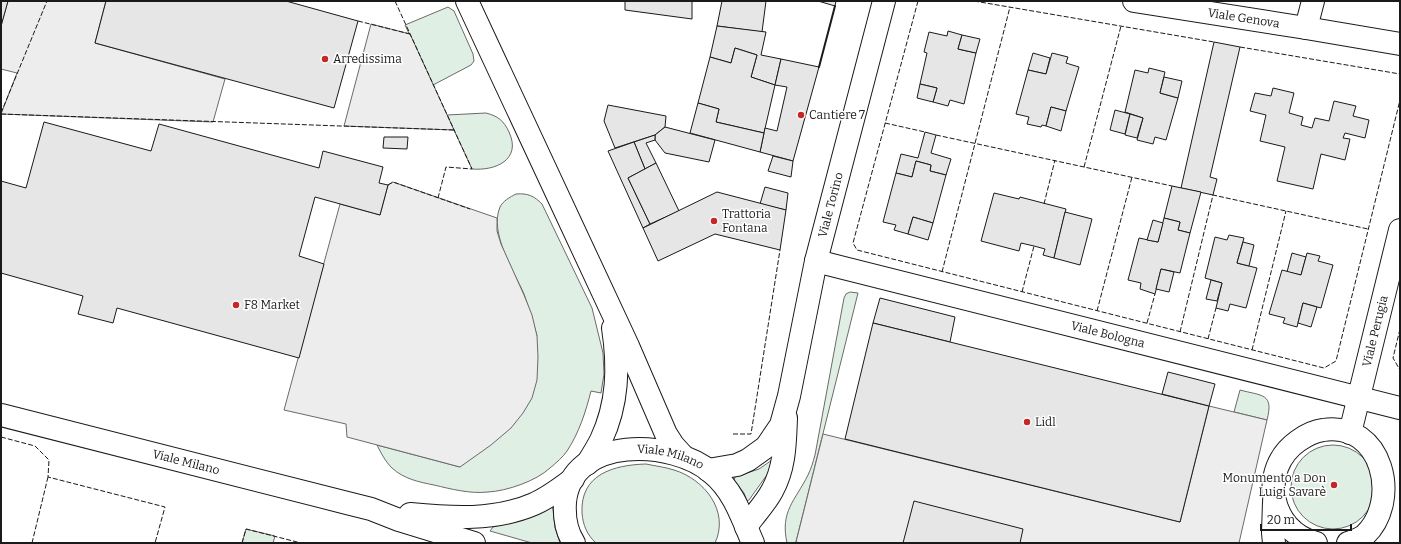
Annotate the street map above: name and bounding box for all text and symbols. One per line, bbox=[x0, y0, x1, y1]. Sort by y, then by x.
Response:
street label: Viale Genova bbox=[1207, 6, 1281, 31]
place label: Arredissima bbox=[333, 52, 402, 66]
marker: Arredissima bbox=[320, 54, 330, 64]
place label: Cantiere 7 bbox=[809, 108, 865, 122]
marker: Cantiere 7 bbox=[796, 110, 806, 120]
street label: Viale Torino bbox=[815, 171, 846, 239]
place label: Trattoria Fontana bbox=[722, 207, 771, 235]
marker: Trattoria Fontana bbox=[709, 216, 719, 226]
street label: Viale Perugia bbox=[1360, 294, 1391, 368]
place label: F8 Market bbox=[244, 298, 300, 312]
marker: F8 Market bbox=[231, 300, 241, 310]
street label: Viale Bologna bbox=[1069, 318, 1147, 351]
place label: Lidl bbox=[1035, 415, 1056, 429]
marker: Lidl bbox=[1022, 417, 1032, 427]
street label: Viale Milano bbox=[637, 442, 707, 472]
street label: Viale Milano bbox=[151, 447, 221, 477]
place label: Monumento a Don Luigi Savarè bbox=[1222, 471, 1326, 499]
marker: Monumento a Don Luigi Savarè bbox=[1329, 480, 1339, 490]
scale bar bbox=[1261, 506, 1351, 532]
text: 20 m bbox=[1267, 513, 1296, 527]

